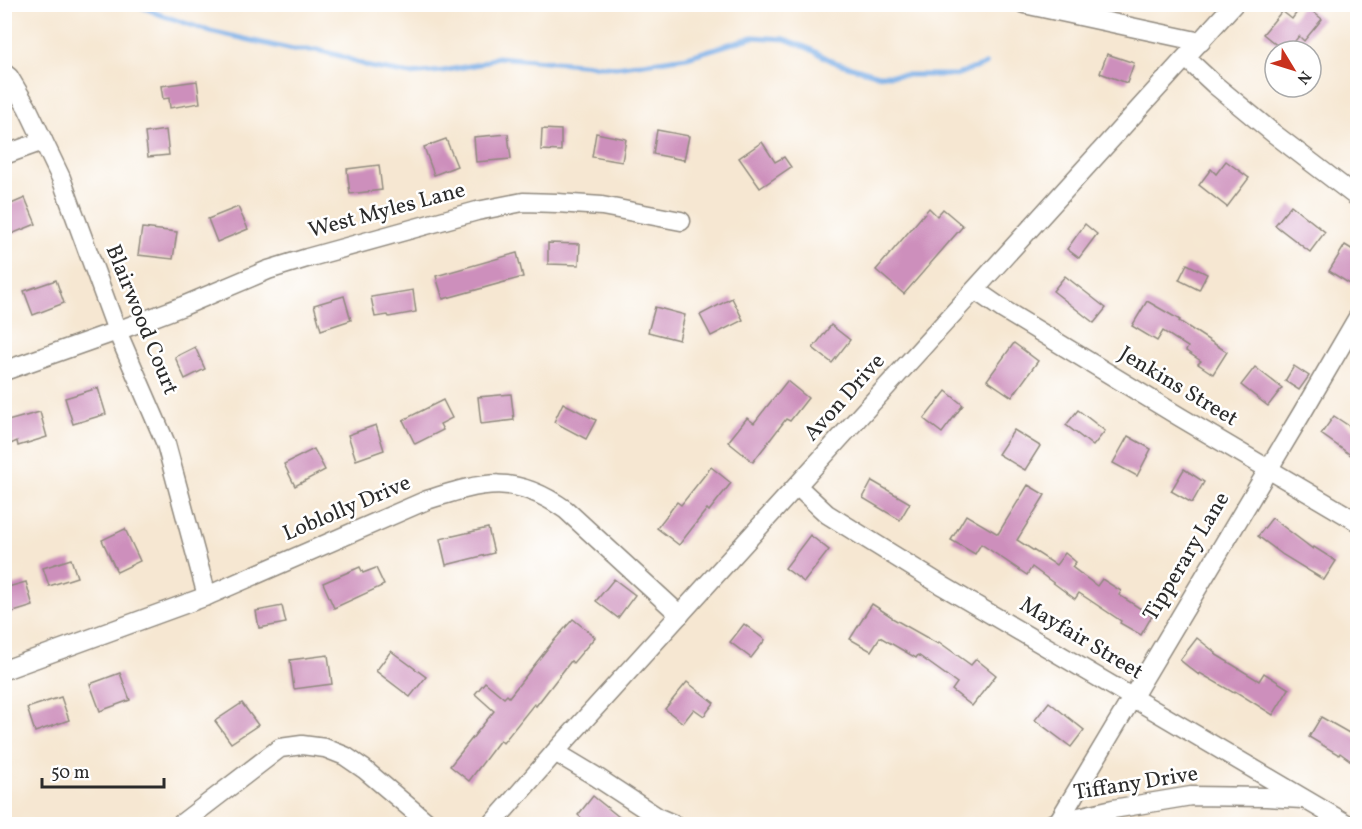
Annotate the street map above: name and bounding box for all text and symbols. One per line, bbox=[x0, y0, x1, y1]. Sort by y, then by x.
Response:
north arrow bbox=[1263, 39, 1323, 99]
text: N bbox=[1291, 66, 1315, 89]
street label: West Myles Lane bbox=[305, 175, 469, 247]
street label: Blairwood Court bbox=[97, 240, 185, 400]
street label: Jenkins Street bbox=[1113, 339, 1244, 435]
street label: Avon Drive bbox=[797, 347, 893, 449]
street label: Loblolly Drive bbox=[278, 468, 416, 550]
street label: Tipperary Lane bbox=[1136, 486, 1238, 628]
street label: Mayfair Street bbox=[1013, 590, 1149, 688]
scale bar bbox=[42, 751, 164, 789]
street label: Tiffany Drive bbox=[1072, 759, 1200, 809]
text: 50 m bbox=[51, 761, 90, 786]

